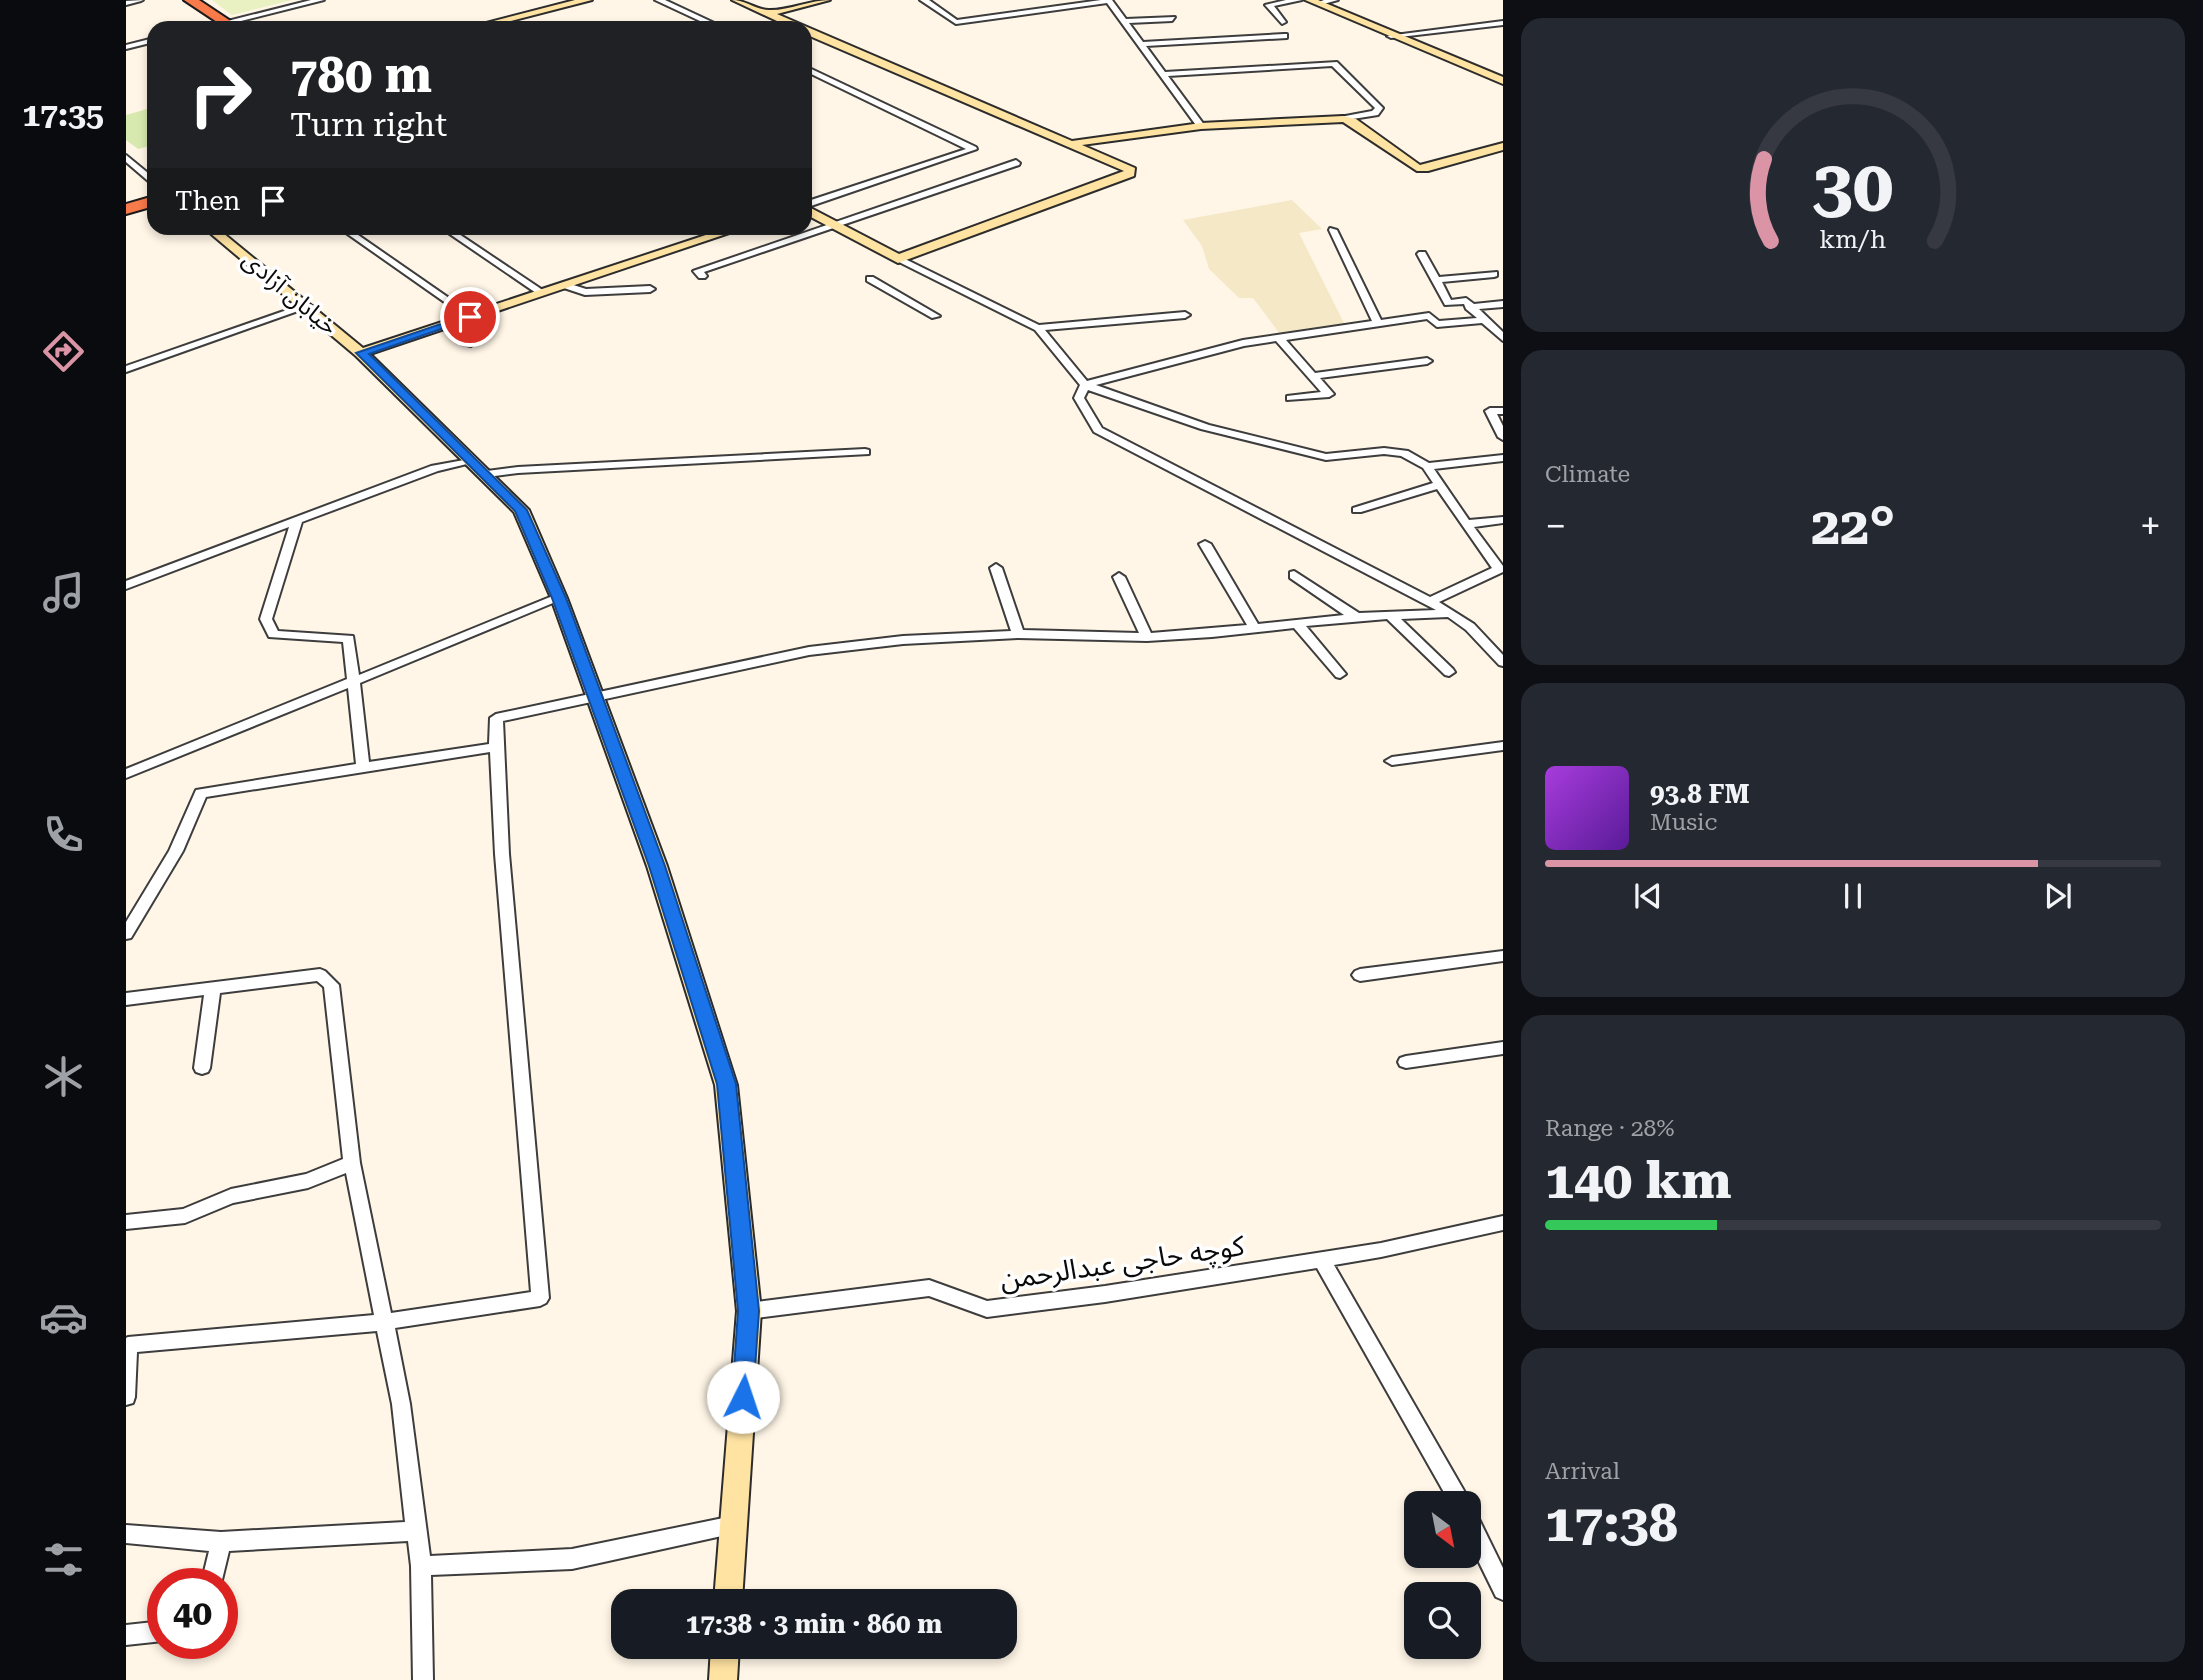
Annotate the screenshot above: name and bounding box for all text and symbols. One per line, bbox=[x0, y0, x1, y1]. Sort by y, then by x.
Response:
text: 780 m bbox=[290, 47, 432, 104]
icon: right bbox=[175, 49, 266, 140]
text: 17:35 bbox=[22, 96, 104, 134]
text: Turn right bbox=[290, 106, 447, 144]
text: 30 bbox=[1812, 145, 1894, 230]
icon: arrive bbox=[254, 182, 292, 220]
text: Then bbox=[175, 186, 240, 216]
text: km/h bbox=[1820, 225, 1886, 254]
street label: خیابان آزادی bbox=[237, 245, 343, 341]
pin bbox=[440, 287, 500, 347]
icon: arrive bbox=[451, 298, 489, 336]
icon: directions bbox=[39, 327, 88, 376]
text: Climate bbox=[1545, 461, 1630, 488]
text: 22° bbox=[1811, 496, 1895, 557]
text: − bbox=[1545, 504, 1566, 548]
text: + bbox=[2140, 504, 2161, 548]
icon: music bbox=[39, 568, 88, 617]
text: 93.8 FM bbox=[1650, 779, 1750, 809]
text: Music bbox=[1650, 809, 1717, 836]
icon: phone bbox=[39, 810, 88, 859]
icon: previous bbox=[1629, 877, 1667, 915]
icon: pause bbox=[1834, 877, 1872, 915]
icon: next bbox=[2039, 877, 2077, 915]
icon: climate bbox=[39, 1052, 88, 1101]
text: Range · 28% bbox=[1545, 1115, 1674, 1142]
text: 140 km bbox=[1545, 1150, 1732, 1211]
street label: کوچه حاجی عبدالرحمن bbox=[998, 1229, 1247, 1297]
icon: car bbox=[39, 1293, 88, 1342]
position arrow bbox=[706, 1360, 780, 1434]
text: Arrival bbox=[1545, 1458, 1620, 1485]
north arrow bbox=[1404, 1491, 1480, 1568]
map controls bbox=[1404, 1491, 1481, 1659]
text: 17:38 bbox=[1545, 1493, 1678, 1554]
icon: filters bbox=[39, 1535, 88, 1584]
speed limit sign: 40 bbox=[147, 1568, 238, 1659]
button: search bbox=[1404, 1582, 1481, 1659]
text: 17:38 · 3 min · 860 m bbox=[686, 1609, 942, 1639]

